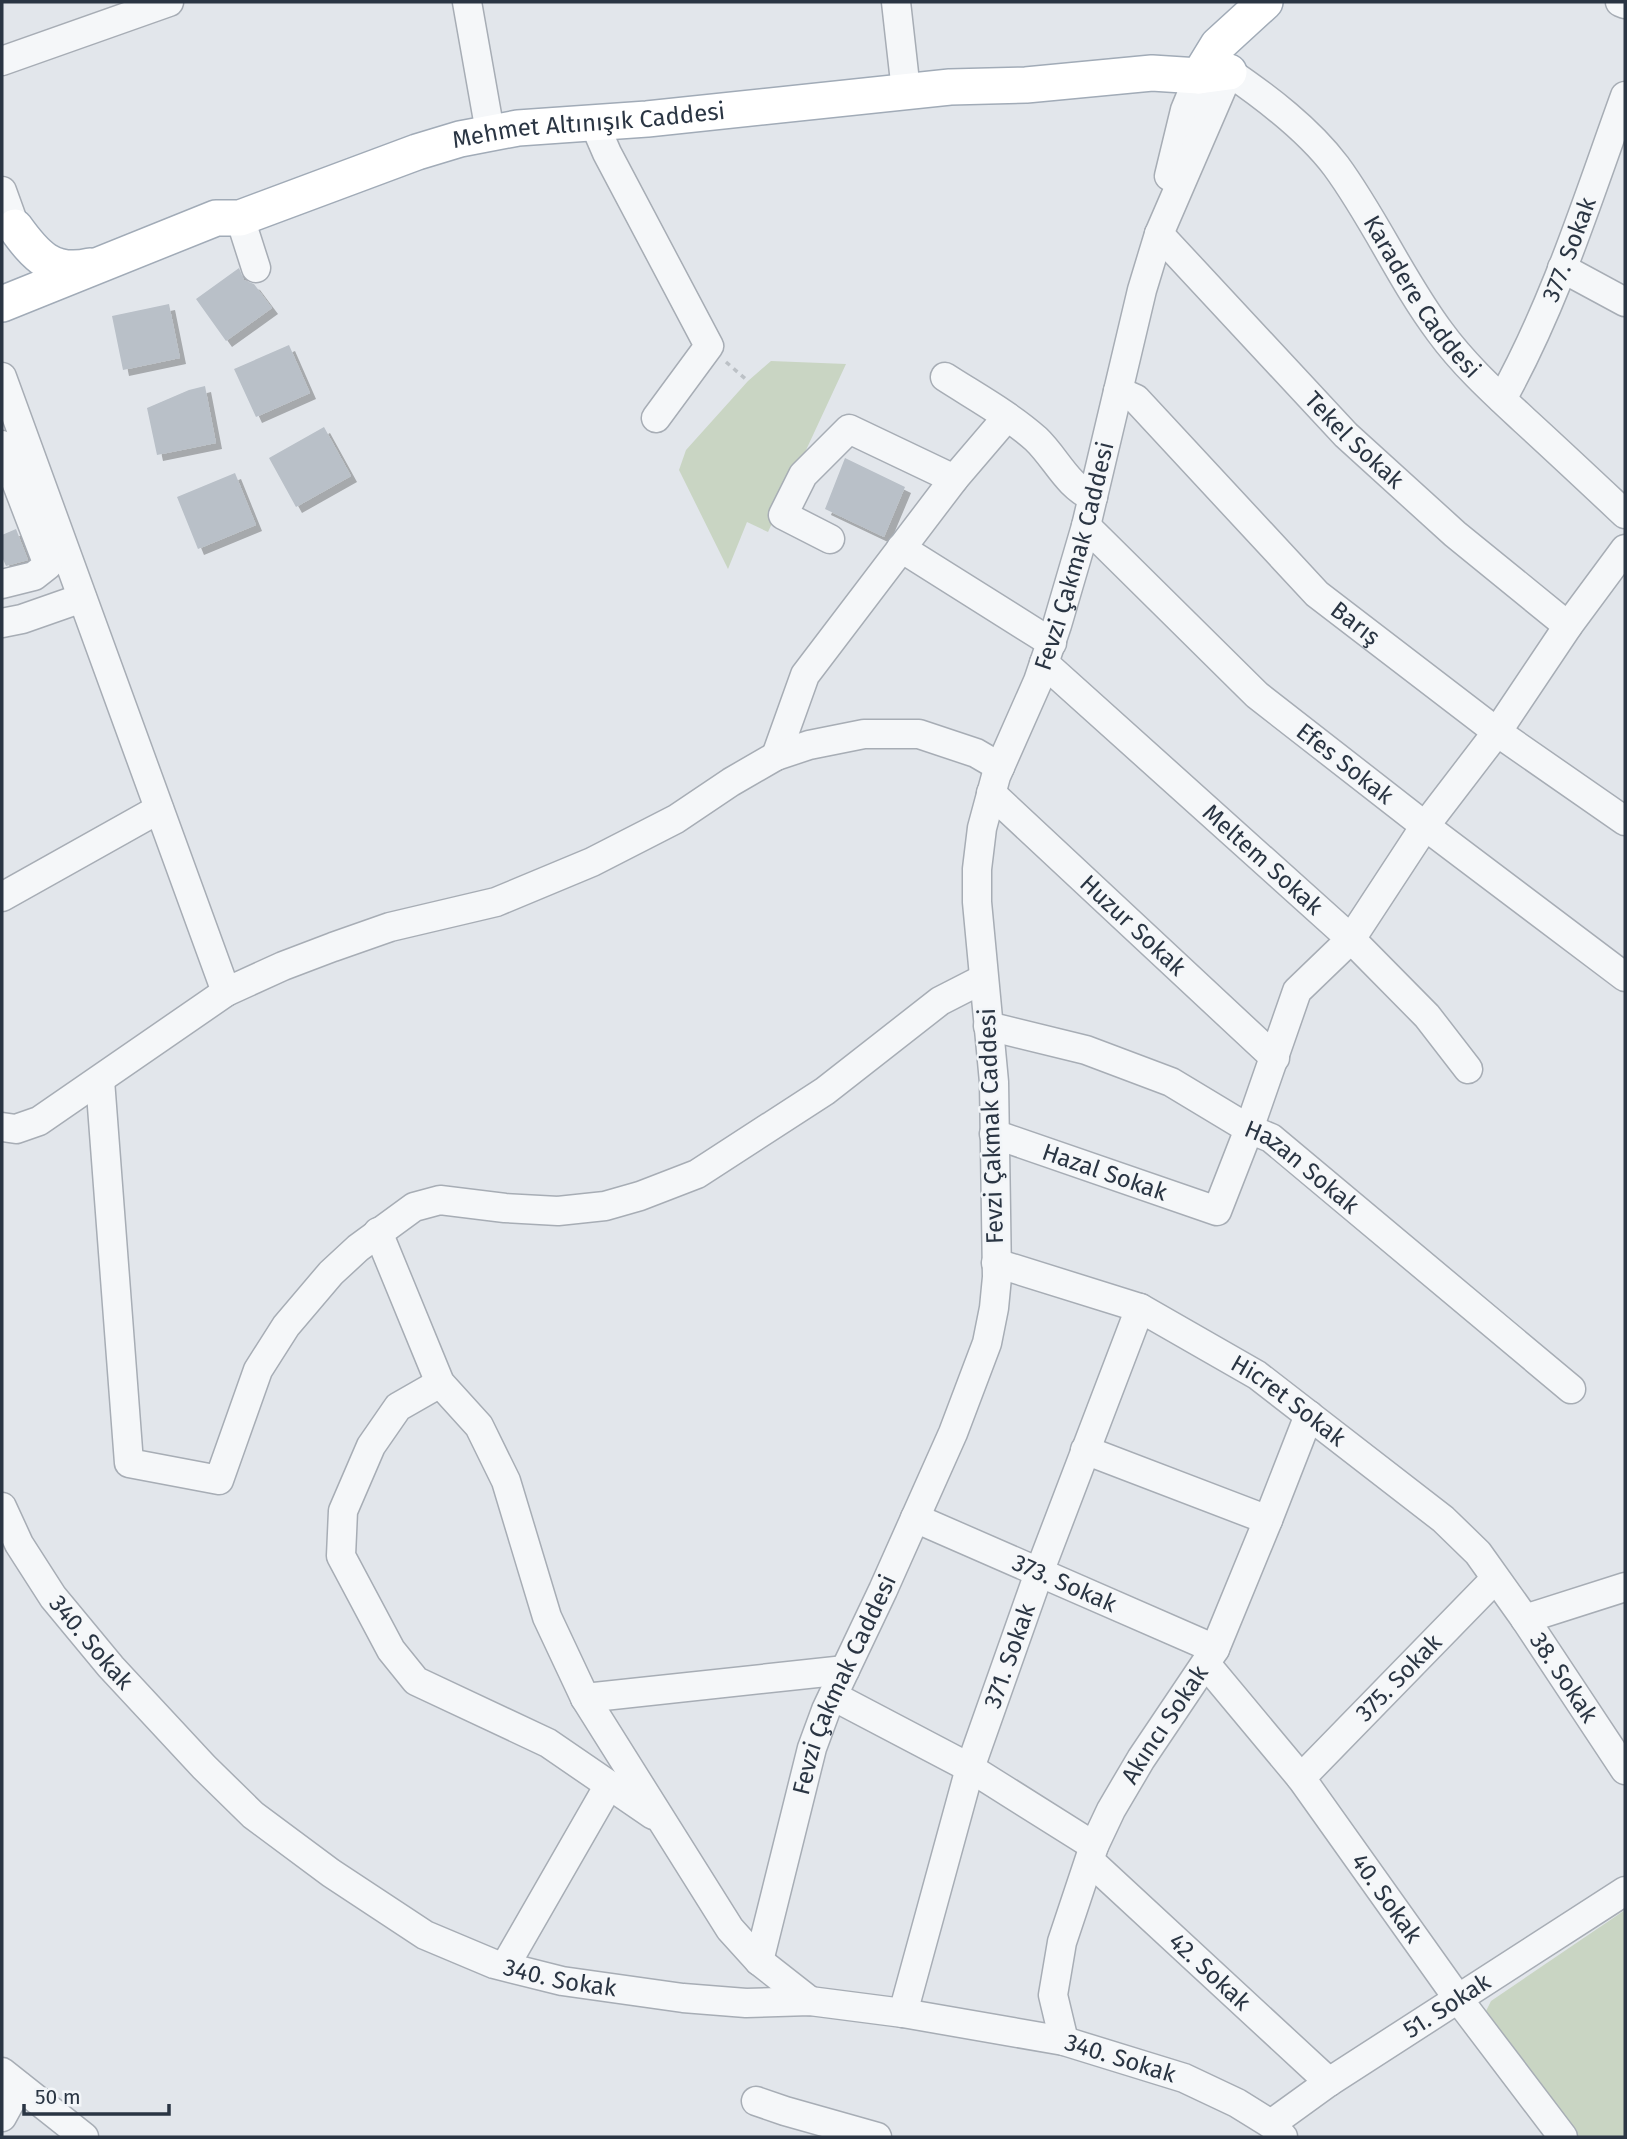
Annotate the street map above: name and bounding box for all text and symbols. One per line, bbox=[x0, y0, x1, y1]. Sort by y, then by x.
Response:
street label: Mehmet Altınışık Caddesi bbox=[450, 97, 726, 154]
street label: 377. Sokak bbox=[1536, 193, 1602, 306]
street label: Karadere Caddesi bbox=[1357, 210, 1486, 384]
street label: Tekel Sokak bbox=[1299, 386, 1410, 495]
street label: Fevzi Çakmak Caddesi bbox=[1029, 439, 1120, 674]
street label: Barış bbox=[1325, 596, 1386, 651]
street label: Efes Sokak bbox=[1291, 717, 1400, 811]
street label: Meltem Sokak bbox=[1197, 798, 1329, 921]
street label: Huzur Sokak bbox=[1074, 869, 1192, 982]
street label: Fevzi Çakmak Caddesi bbox=[973, 1007, 1009, 1245]
street label: Hazan Sokak bbox=[1240, 1115, 1365, 1220]
street label: Hazal Sokak bbox=[1038, 1138, 1171, 1207]
street label: Hicret Sokak bbox=[1226, 1349, 1352, 1453]
street label: 373. Sokak bbox=[1008, 1548, 1121, 1619]
street label: Fevzi Çakmak Caddesi bbox=[787, 1570, 902, 1798]
street label: 340. Sokak bbox=[44, 1590, 139, 1696]
street label: 371. Sokak bbox=[978, 1599, 1041, 1712]
street label: 38. Sokak bbox=[1524, 1627, 1604, 1728]
street label: 375. Sokak bbox=[1350, 1628, 1448, 1727]
street label: Akıncı Sokak bbox=[1116, 1660, 1214, 1789]
street label: 40. Sokak bbox=[1345, 1848, 1428, 1949]
street label: 42. Sokak bbox=[1163, 1927, 1257, 2017]
street label: 340. Sokak bbox=[501, 1953, 619, 2003]
street label: 51. Sokak bbox=[1398, 1967, 1496, 2044]
street label: 340. Sokak bbox=[1061, 2028, 1180, 2089]
scale bar bbox=[24, 2072, 170, 2116]
text: 50 m bbox=[35, 2084, 81, 2110]

